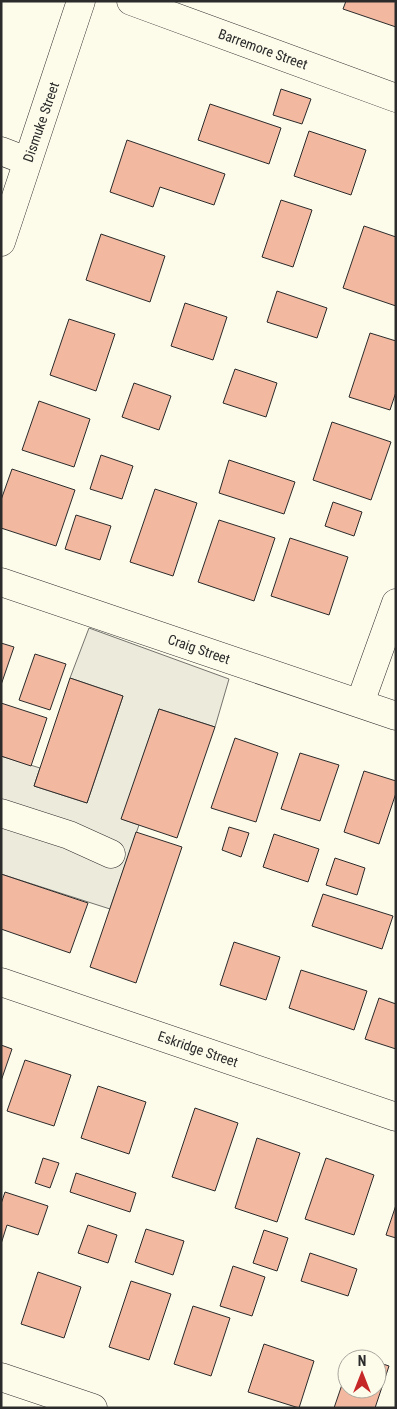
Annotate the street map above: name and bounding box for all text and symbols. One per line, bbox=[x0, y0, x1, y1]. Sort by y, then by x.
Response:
street label: Barremore Street bbox=[216, 25, 310, 73]
street label: Dismuke Street bbox=[20, 80, 62, 164]
street label: Craig Street bbox=[166, 631, 232, 667]
street label: Eskridge Street bbox=[156, 1028, 240, 1070]
north arrow bbox=[337, 1349, 387, 1399]
text: N bbox=[358, 1353, 366, 1369]

